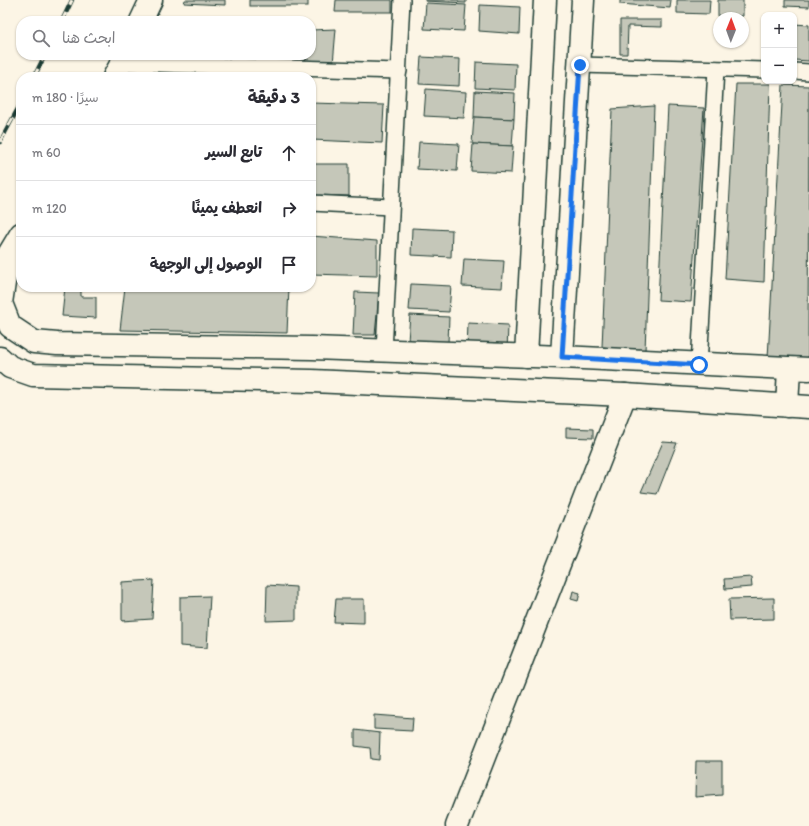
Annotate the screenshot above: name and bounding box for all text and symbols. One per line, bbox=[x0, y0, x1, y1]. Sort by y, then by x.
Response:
north arrow bbox=[713, 12, 749, 48]
map controls bbox=[761, 12, 797, 84]
button: + bbox=[761, 12, 797, 48]
search box bbox=[16, 16, 316, 60]
icon: search bbox=[30, 27, 52, 49]
text: ابحث هنا bbox=[62, 29, 116, 47]
button: − bbox=[761, 48, 797, 84]
route end bbox=[571, 56, 589, 74]
text: 3 دقيقة bbox=[248, 87, 300, 107]
text: سيرًا · 180 m bbox=[32, 90, 99, 105]
icon: ahead bbox=[278, 142, 300, 164]
text: تابع السير bbox=[205, 143, 262, 161]
text: 60 m bbox=[32, 145, 61, 160]
icon: right bbox=[278, 198, 300, 220]
text: انعطف يمينًا bbox=[192, 199, 262, 217]
text: 120 m bbox=[32, 201, 67, 216]
icon: arrive bbox=[278, 254, 300, 276]
text: الوصول إلى الوجهة bbox=[150, 255, 262, 273]
route start bbox=[690, 356, 708, 374]

